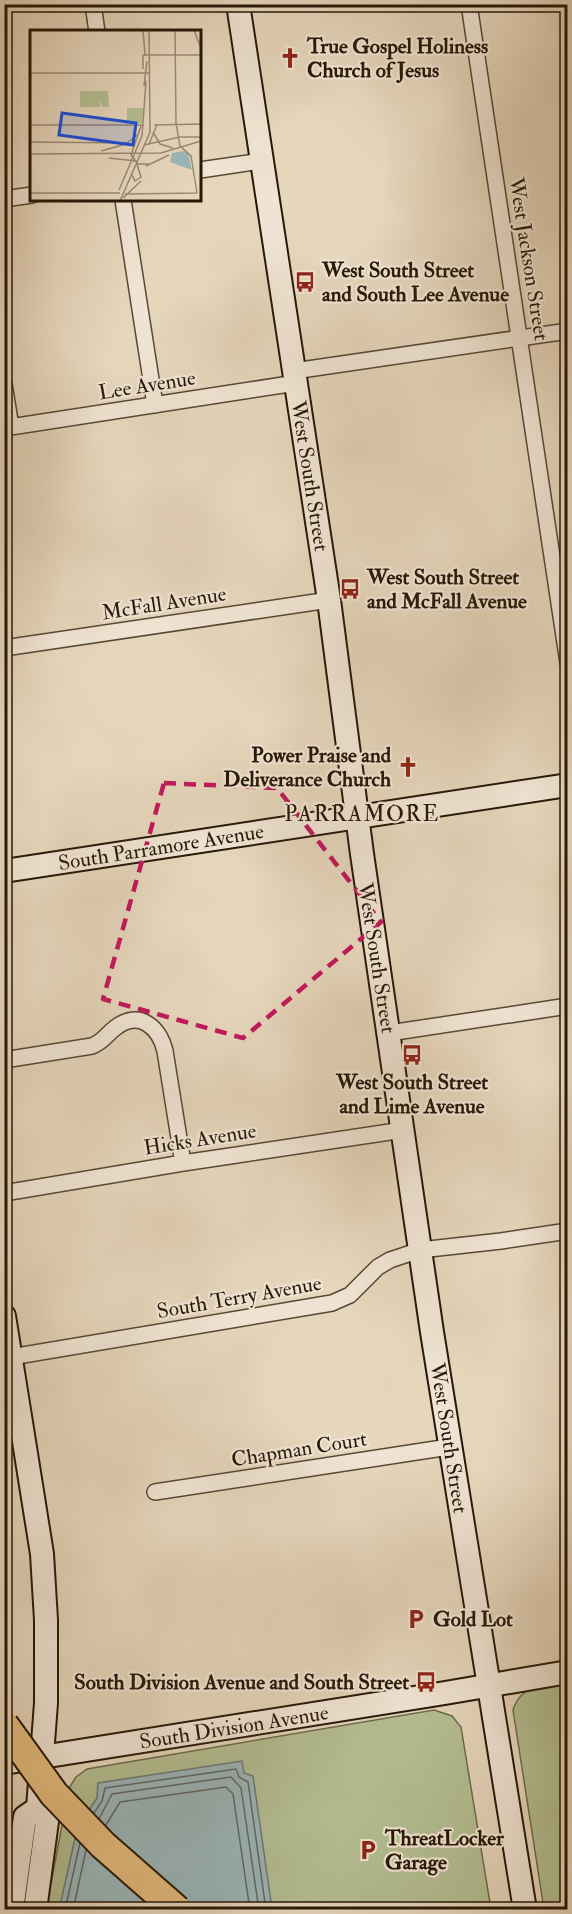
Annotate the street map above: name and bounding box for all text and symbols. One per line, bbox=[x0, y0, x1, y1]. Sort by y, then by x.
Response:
inset map bbox=[30, 30, 201, 201]
place label: True Gospel Holiness Church of Jesus bbox=[306, 33, 488, 84]
church icon: True Gospel Holiness Church of Jesus bbox=[278, 46, 302, 70]
street label: West Jackson Street bbox=[502, 175, 555, 343]
place label: West South Street and South Lee Avenue bbox=[321, 257, 509, 308]
bus stop icon: West South Street and South Lee Avenue bbox=[293, 270, 317, 294]
street label: Lee Avenue bbox=[97, 364, 198, 406]
street label: West South Street bbox=[284, 398, 335, 553]
place label: West South Street and McFall Avenue bbox=[366, 564, 527, 615]
bus stop icon: West South Street and McFall Avenue bbox=[338, 577, 362, 601]
street label: McFall Avenue bbox=[100, 580, 228, 627]
place label: Power Praise and Deliverance Church bbox=[223, 742, 392, 793]
church icon: Power Praise and Deliverance Church bbox=[396, 755, 420, 779]
district label: PARRAMORE bbox=[284, 800, 440, 828]
street label: South Parramore Avenue bbox=[56, 818, 266, 877]
street label: West South Street bbox=[351, 880, 402, 1035]
bus stop icon: West South Street and Lime Avenue bbox=[400, 1043, 424, 1067]
place label: West South Street and Lime Avenue bbox=[335, 1069, 488, 1120]
street label: Hicks Avenue bbox=[142, 1117, 258, 1162]
street label: South Terry Avenue bbox=[155, 1270, 324, 1325]
street label: West South Street bbox=[423, 1360, 474, 1515]
street label: Chapman Court bbox=[229, 1425, 369, 1474]
place label: Gold Lot bbox=[433, 1606, 513, 1633]
parking icon: Gold Lot bbox=[404, 1607, 428, 1631]
place label: South Division Avenue and South Street bbox=[74, 1669, 409, 1696]
bus stop icon: South Division Avenue and South Street bbox=[414, 1670, 438, 1694]
street label: South Division Avenue bbox=[138, 1699, 331, 1756]
place label: ThreatLocker Garage bbox=[384, 1825, 505, 1876]
parking icon: ThreatLocker Garage bbox=[356, 1838, 380, 1862]

